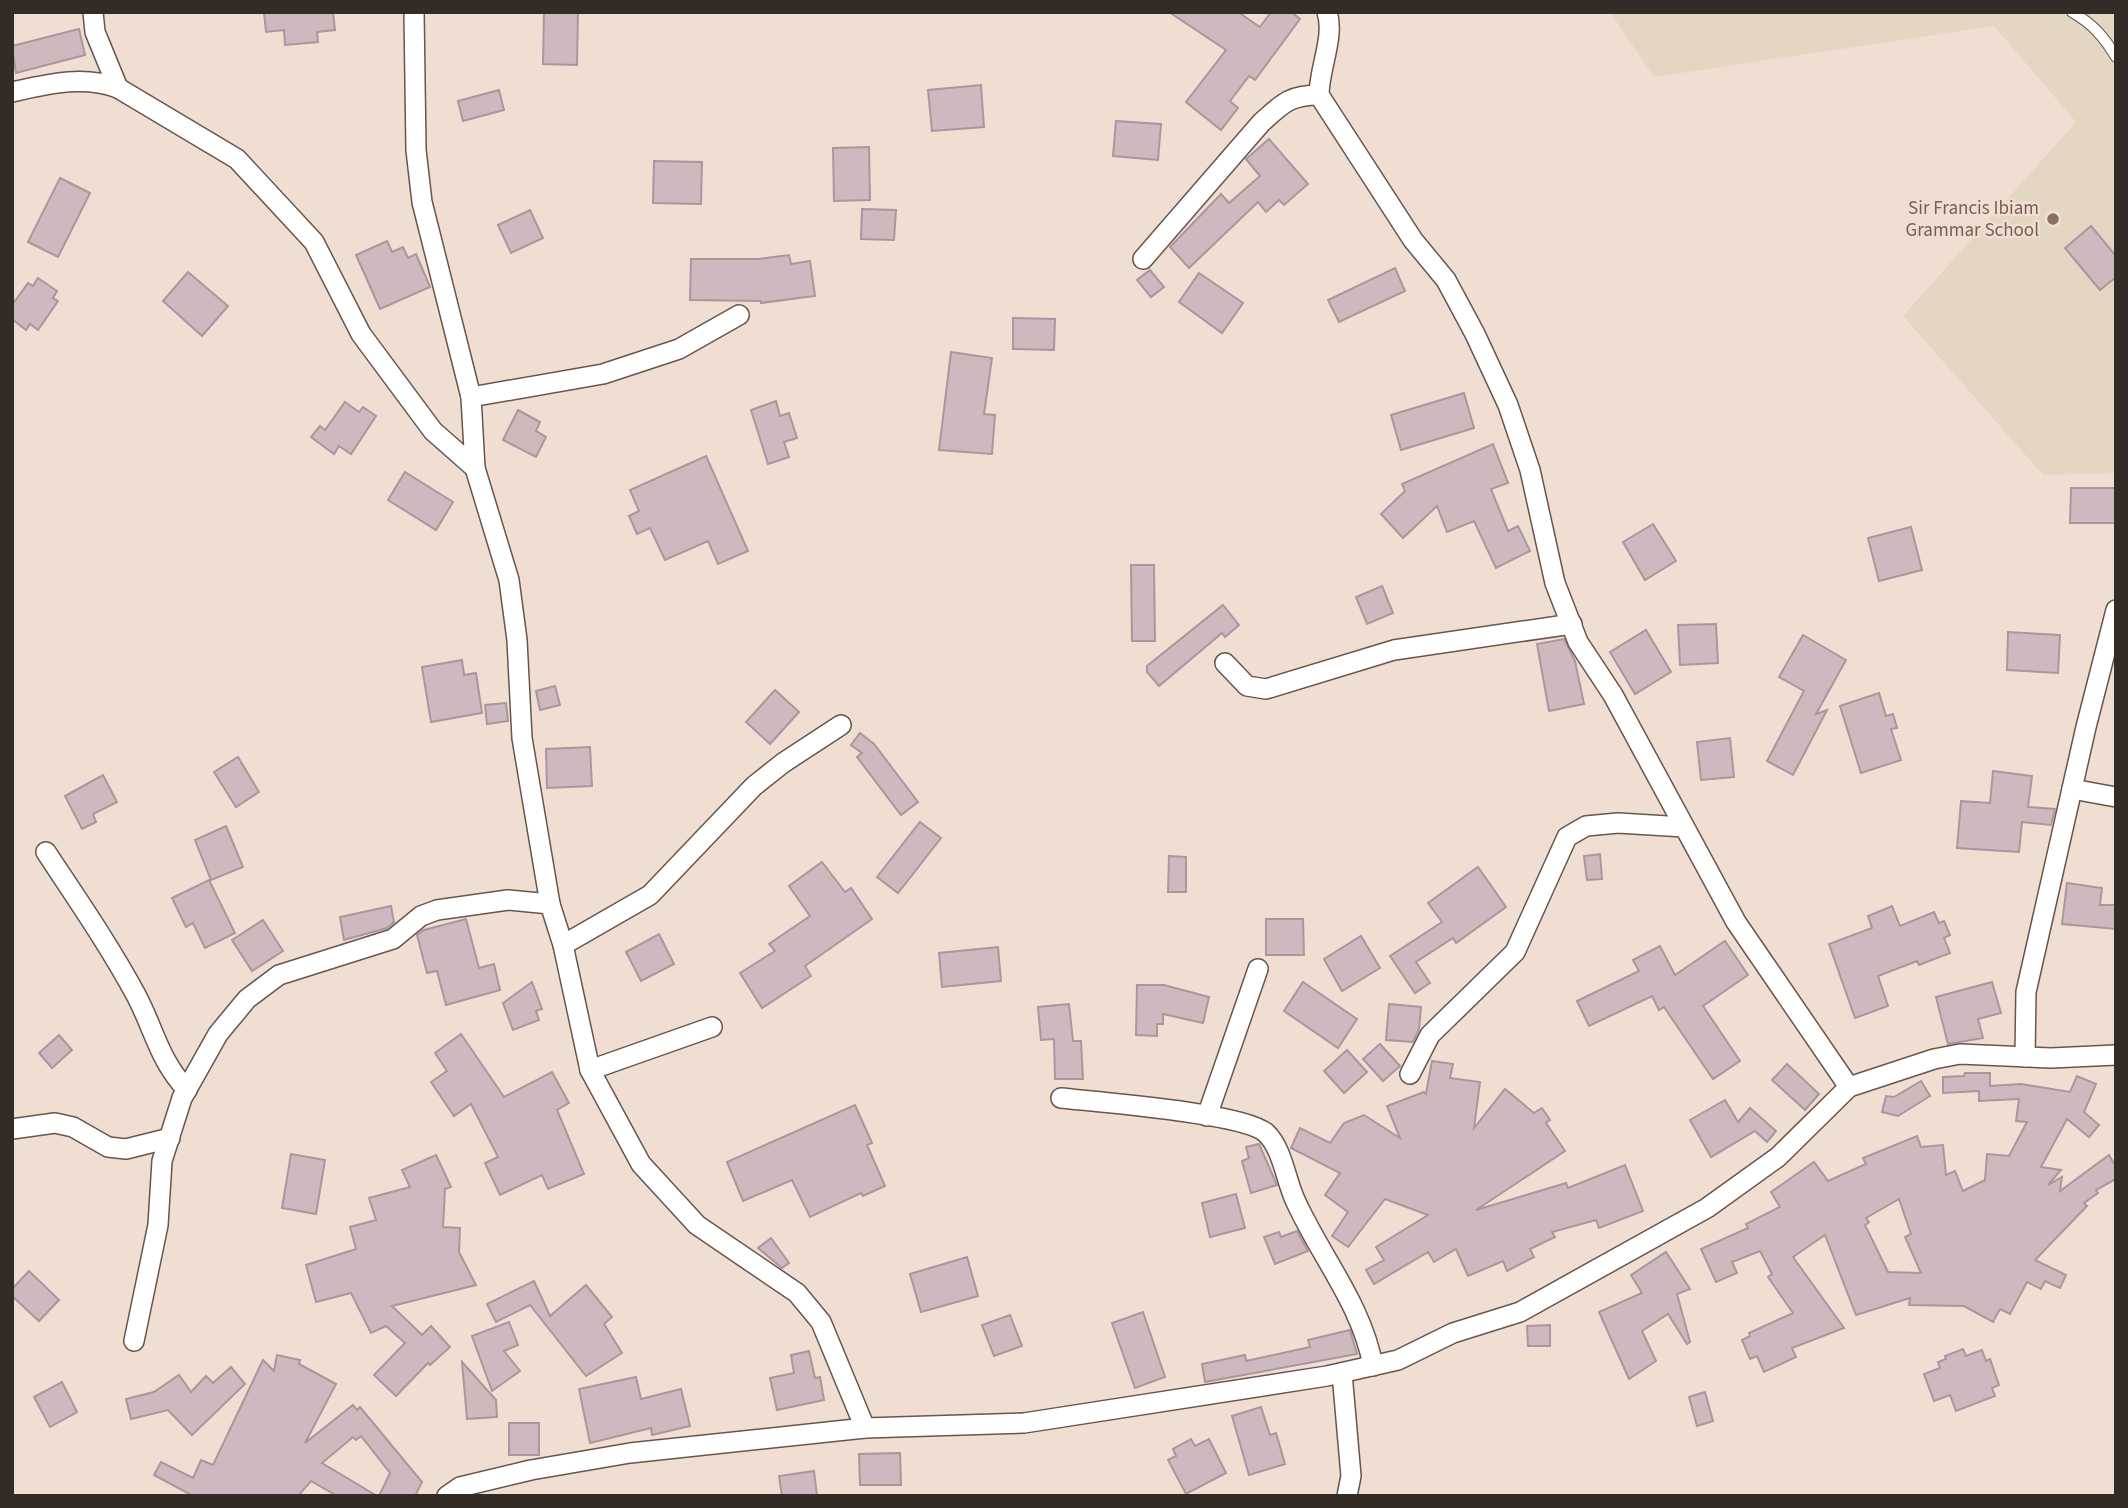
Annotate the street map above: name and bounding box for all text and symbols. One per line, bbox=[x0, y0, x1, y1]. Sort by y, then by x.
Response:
place label: Sir Francis Ibiam Grammar School bbox=[1905, 195, 2039, 244]
marker: Sir Francis Ibiam Grammar School bbox=[2045, 211, 2061, 227]

